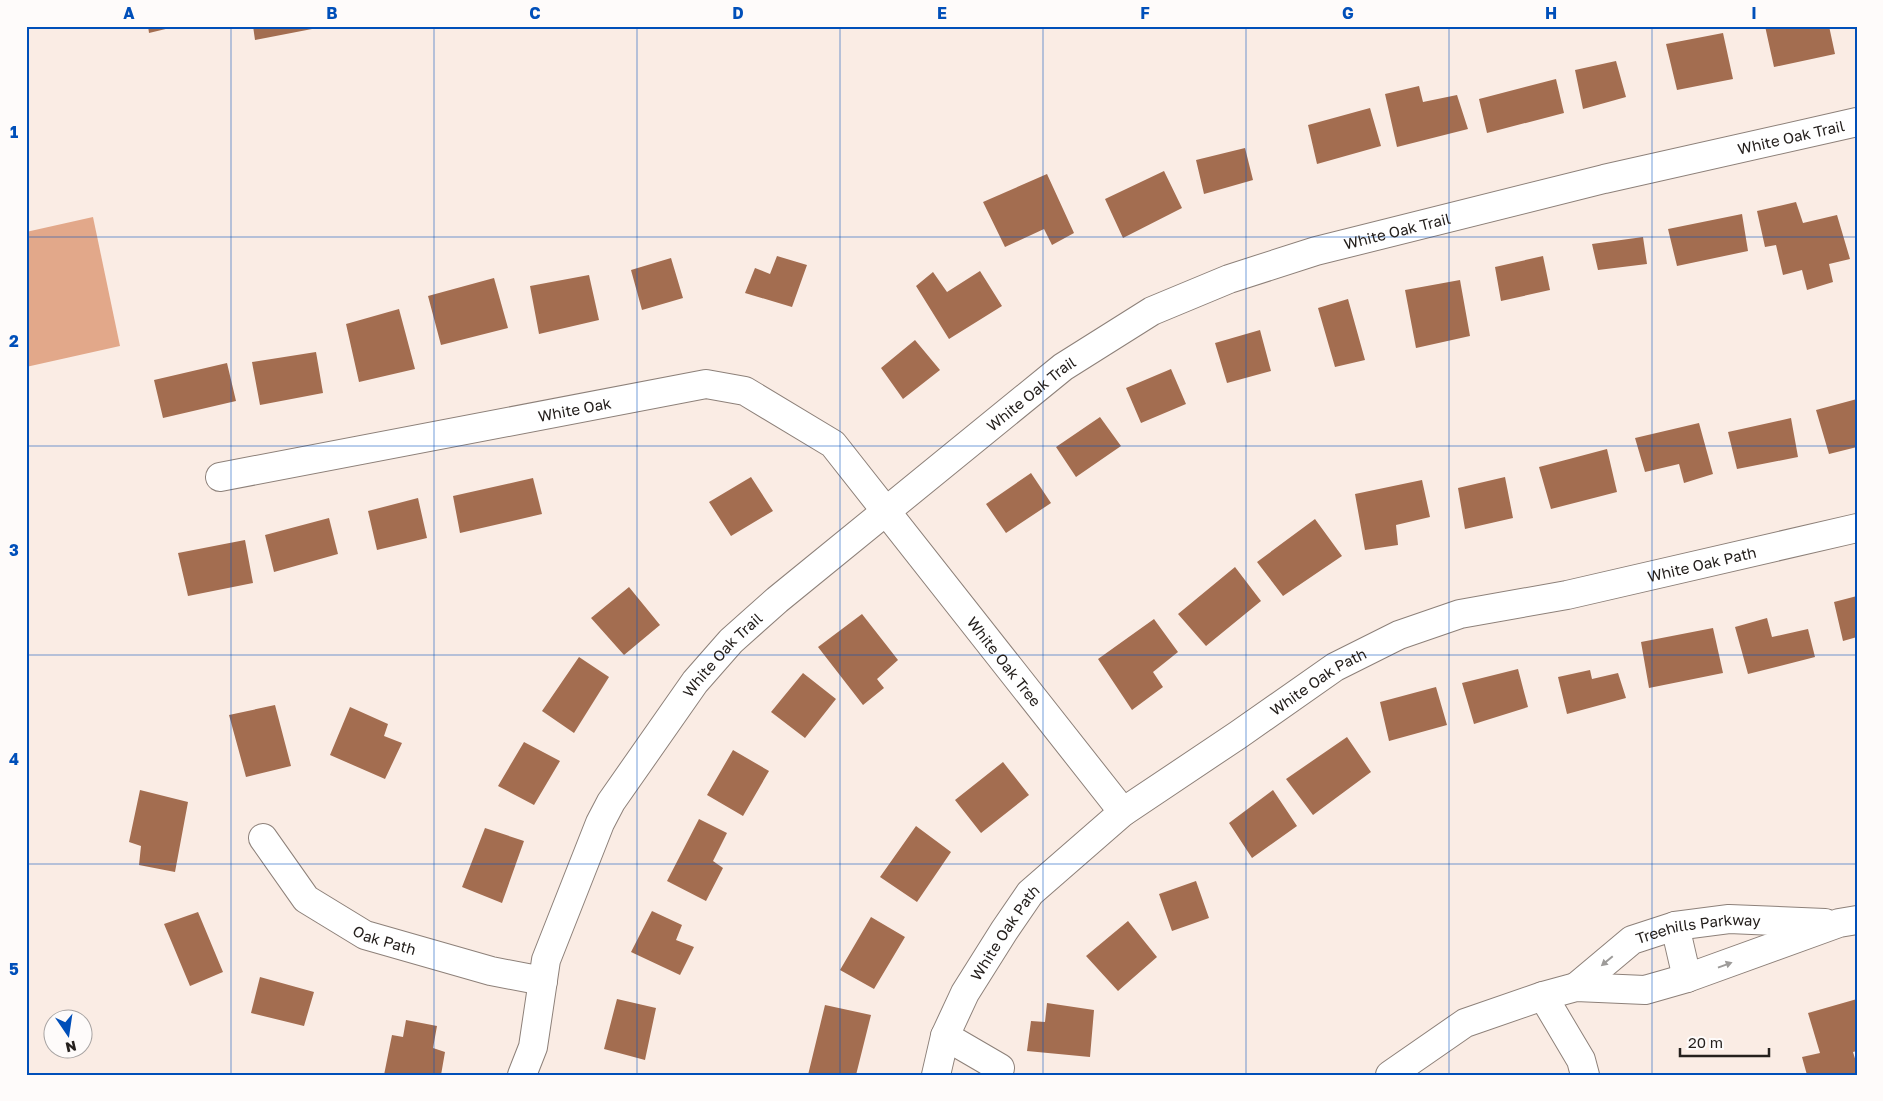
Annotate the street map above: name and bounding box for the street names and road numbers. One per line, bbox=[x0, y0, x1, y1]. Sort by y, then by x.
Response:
street label: White Oak Trail bbox=[1736, 116, 1846, 158]
street label: White Oak Trail bbox=[1342, 209, 1452, 253]
street label: White Oak Trail bbox=[983, 352, 1079, 435]
street label: White Oak bbox=[536, 393, 613, 425]
street label: White Oak Path bbox=[1646, 543, 1758, 585]
street label: White Oak Trail bbox=[678, 609, 766, 700]
street label: White Oak Tree bbox=[964, 613, 1045, 710]
street label: White Oak Path bbox=[1266, 644, 1369, 719]
street label: White Oak Path bbox=[966, 880, 1043, 983]
street label: Treehills Parkway bbox=[1633, 910, 1762, 947]
street label: Oak Path bbox=[350, 921, 418, 958]

